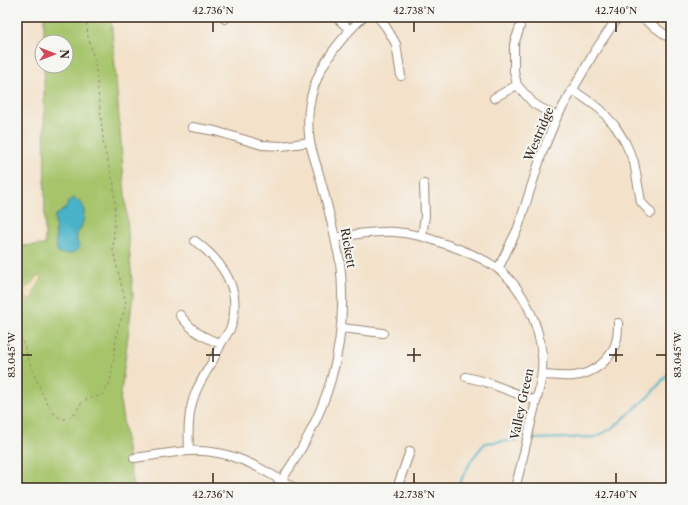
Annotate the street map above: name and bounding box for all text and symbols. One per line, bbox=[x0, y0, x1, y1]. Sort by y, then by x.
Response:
text: 42.736°N bbox=[192, 4, 234, 17]
text: 42.738°N bbox=[393, 4, 435, 17]
text: 42.740°N bbox=[595, 4, 637, 17]
north arrow bbox=[34, 34, 74, 74]
text: N bbox=[57, 49, 71, 59]
street label: Westridge bbox=[520, 104, 557, 164]
street label: Rickett bbox=[338, 227, 360, 270]
text: 83.045°W bbox=[5, 331, 18, 378]
text: 83.045°W bbox=[671, 331, 684, 378]
street label: Valley Green bbox=[506, 366, 536, 442]
text: 42.736°N bbox=[192, 488, 234, 501]
text: 42.738°N bbox=[393, 488, 435, 501]
text: 42.740°N bbox=[595, 488, 637, 501]

